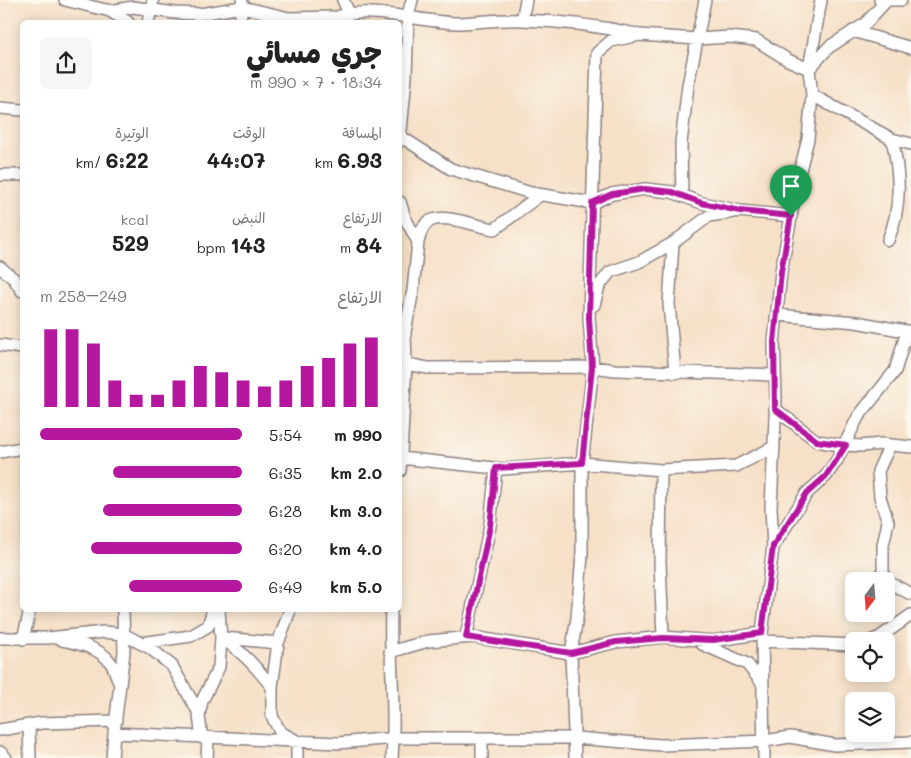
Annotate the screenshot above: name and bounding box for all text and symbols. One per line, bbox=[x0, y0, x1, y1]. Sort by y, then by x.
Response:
text: جري مسائي bbox=[246, 34, 382, 70]
button: share bbox=[40, 37, 92, 89]
text: 18:34 · 7 × 990 m bbox=[250, 71, 382, 92]
text: الوتيرة bbox=[115, 123, 149, 142]
text: الوقت bbox=[233, 123, 265, 142]
text: المسافة bbox=[342, 123, 382, 142]
text: 6:22 bbox=[106, 146, 149, 173]
text: 44:07 bbox=[207, 146, 265, 173]
text: 6.93 bbox=[338, 146, 382, 173]
text: /km bbox=[75, 153, 106, 172]
text: km bbox=[315, 153, 338, 172]
pin bbox=[770, 165, 812, 216]
icon: arrive bbox=[777, 172, 805, 200]
text: النبض bbox=[232, 208, 265, 227]
text: الارتفاع bbox=[343, 208, 382, 227]
text: kcal bbox=[121, 210, 149, 229]
text: 529 bbox=[112, 229, 149, 256]
text: 143 bbox=[230, 231, 265, 258]
text: 84 bbox=[356, 231, 382, 258]
text: bpm bbox=[197, 238, 230, 257]
text: m bbox=[340, 238, 356, 257]
text: 249–258 m bbox=[40, 285, 127, 306]
text: الارتفاع bbox=[337, 286, 382, 307]
text: 5:54 bbox=[269, 424, 302, 445]
text: 990 m bbox=[334, 424, 382, 445]
text: 6:35 bbox=[269, 462, 302, 483]
text: 2.0 km bbox=[331, 462, 382, 483]
text: 6:28 bbox=[269, 500, 302, 521]
text: 3.0 km bbox=[330, 500, 382, 521]
text: 6:20 bbox=[269, 538, 302, 559]
text: 4.0 km bbox=[330, 538, 382, 559]
north arrow bbox=[845, 572, 895, 622]
map controls bbox=[845, 572, 895, 742]
text: 6:49 bbox=[269, 576, 302, 597]
text: 5.0 km bbox=[330, 576, 382, 597]
button: locate bbox=[845, 632, 895, 682]
button: layers bbox=[845, 692, 895, 742]

